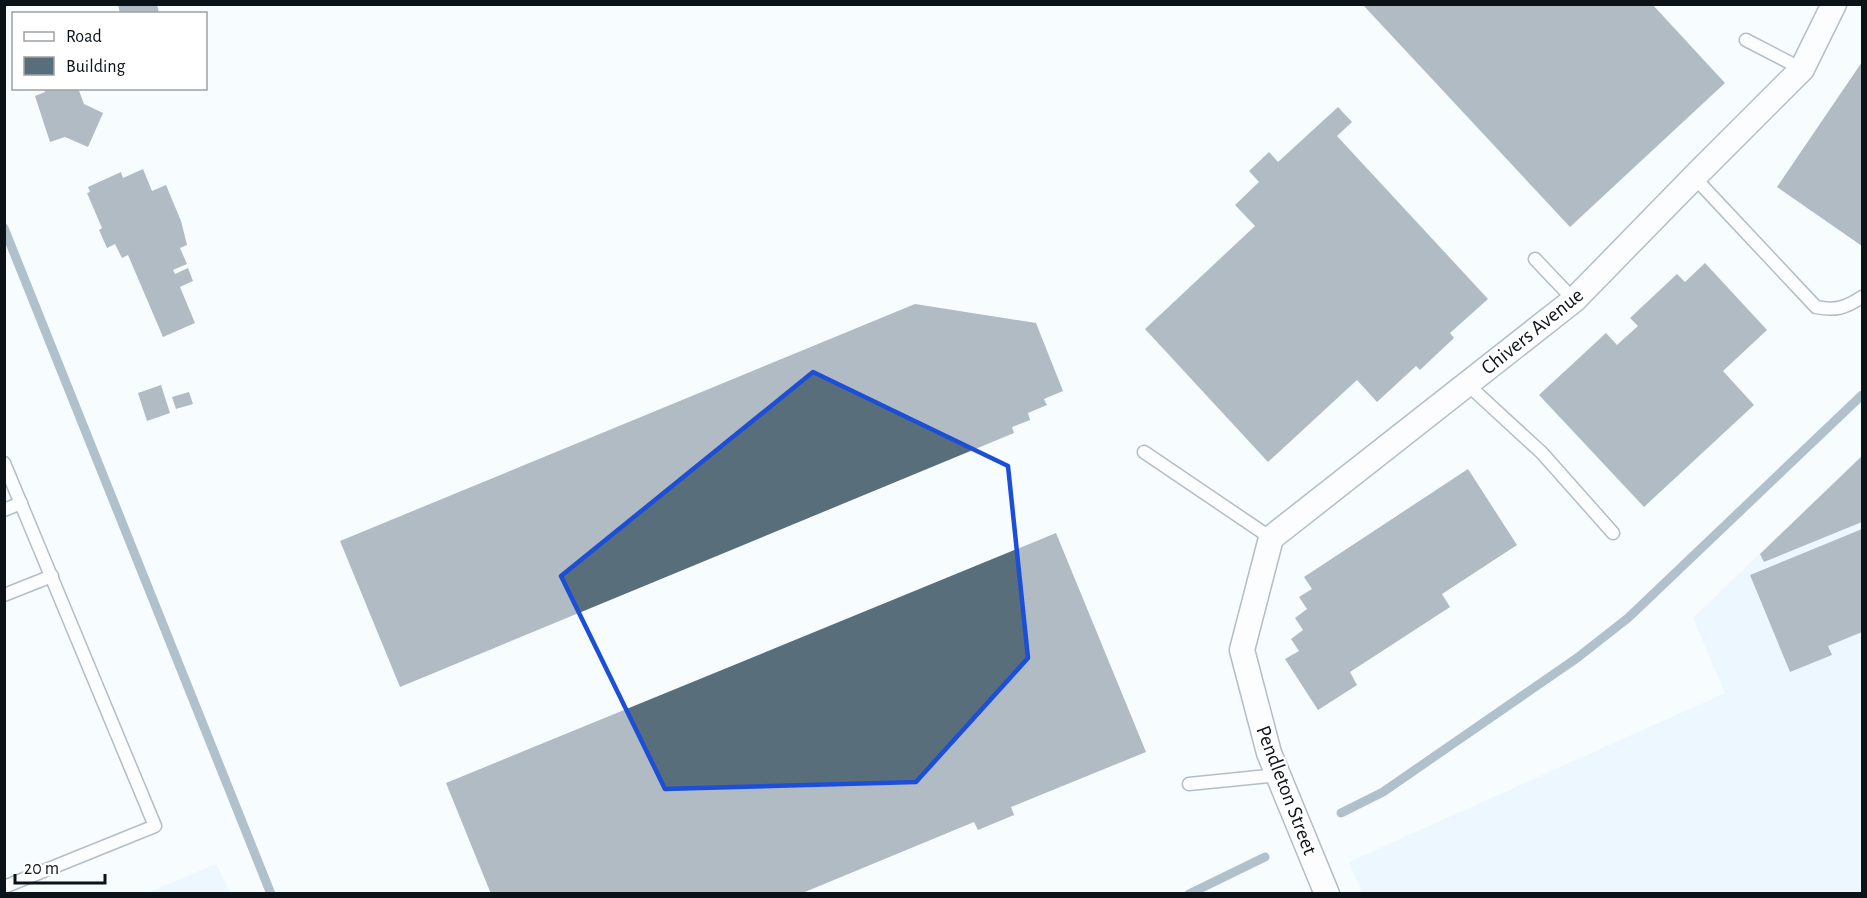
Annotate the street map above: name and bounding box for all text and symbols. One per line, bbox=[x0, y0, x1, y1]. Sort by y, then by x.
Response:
legend bbox=[12, 12, 207, 90]
text: Road bbox=[66, 28, 102, 46]
text: Building bbox=[66, 58, 126, 76]
street label: Chivers Avenue bbox=[1477, 284, 1587, 379]
street label: Pendleton Street bbox=[1252, 723, 1321, 858]
scale bar bbox=[15, 847, 105, 885]
text: 20 m bbox=[24, 860, 59, 878]

